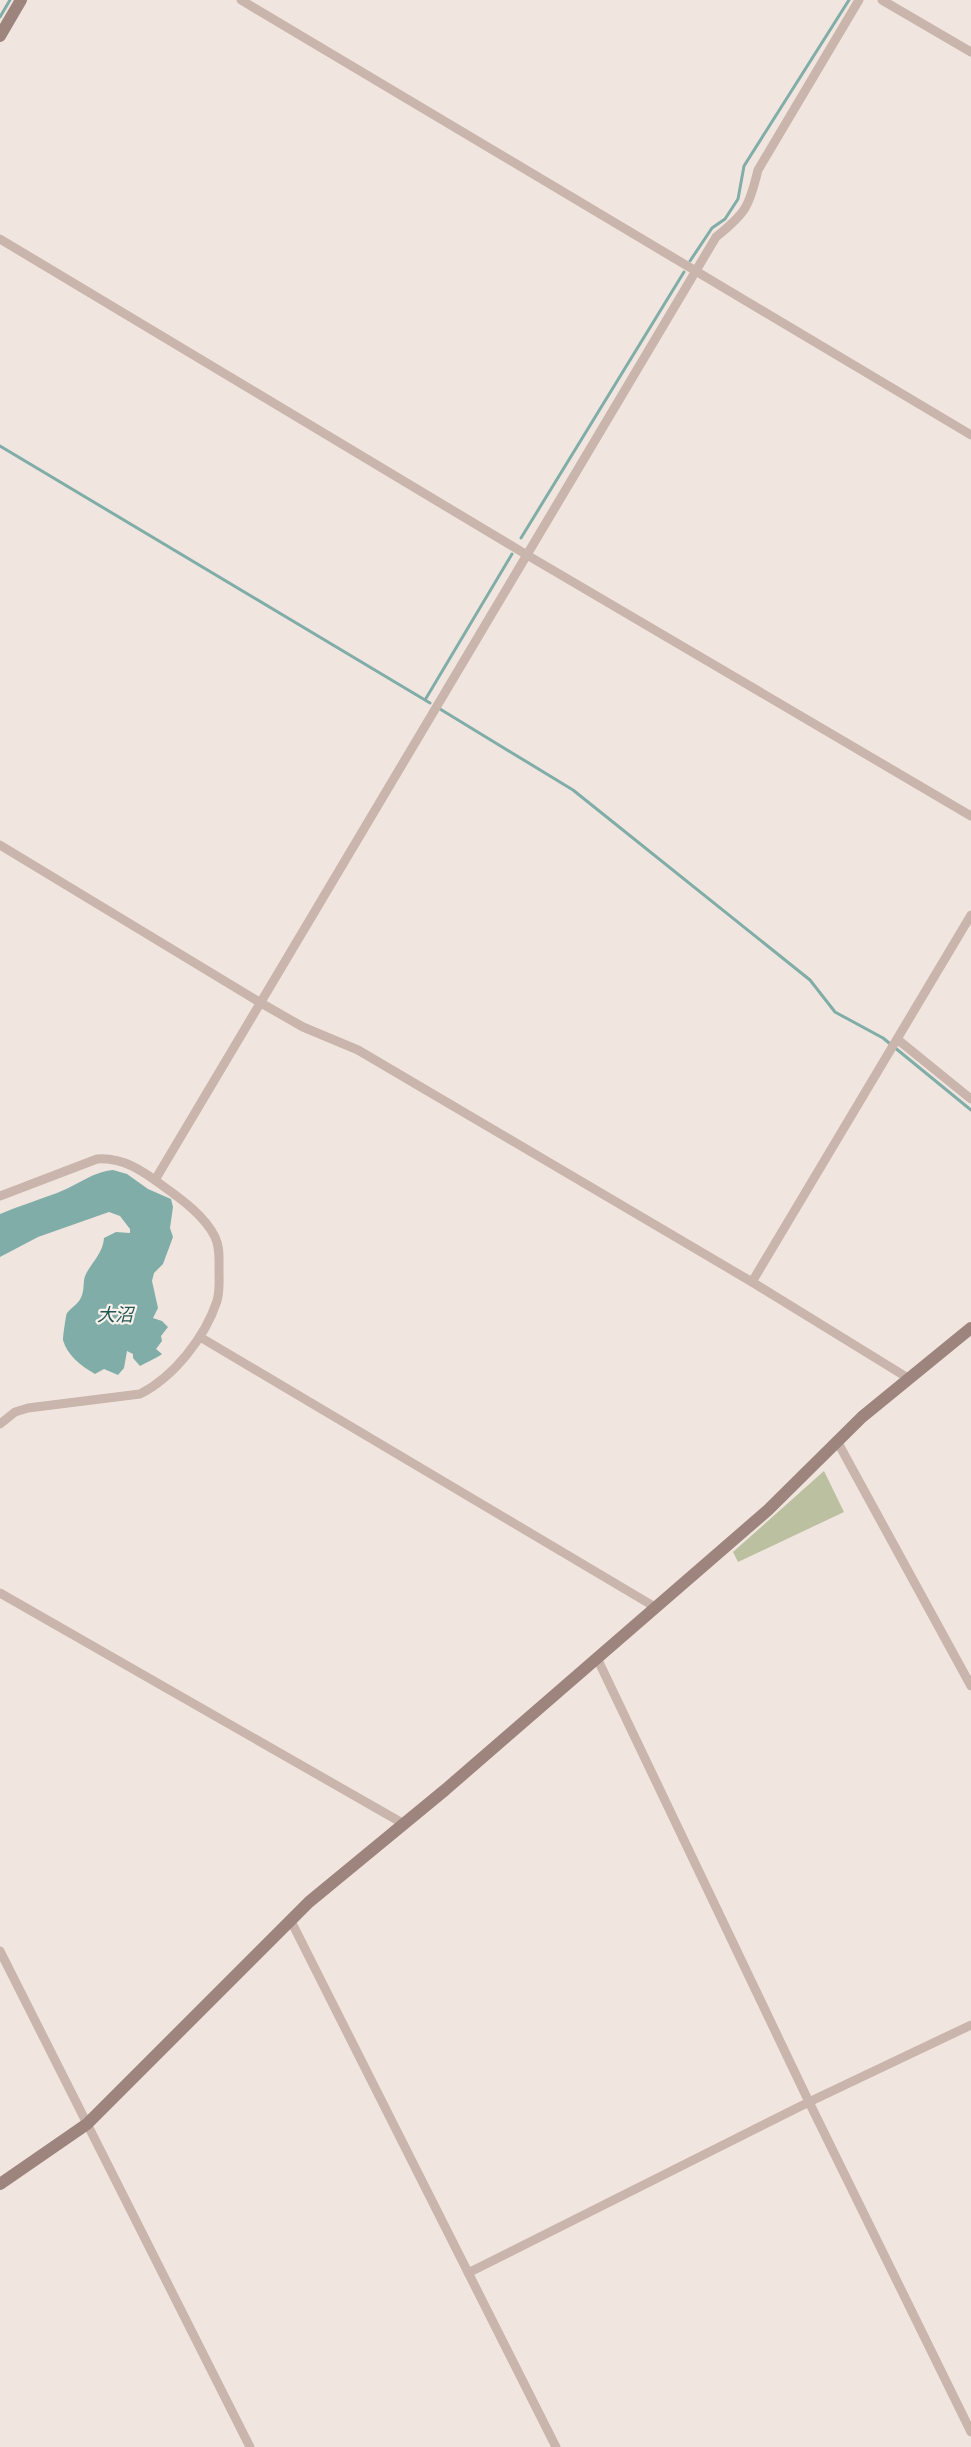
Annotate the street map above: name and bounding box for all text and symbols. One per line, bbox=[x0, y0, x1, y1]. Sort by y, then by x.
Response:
water label: 大沼 bbox=[97, 1303, 136, 1327]

